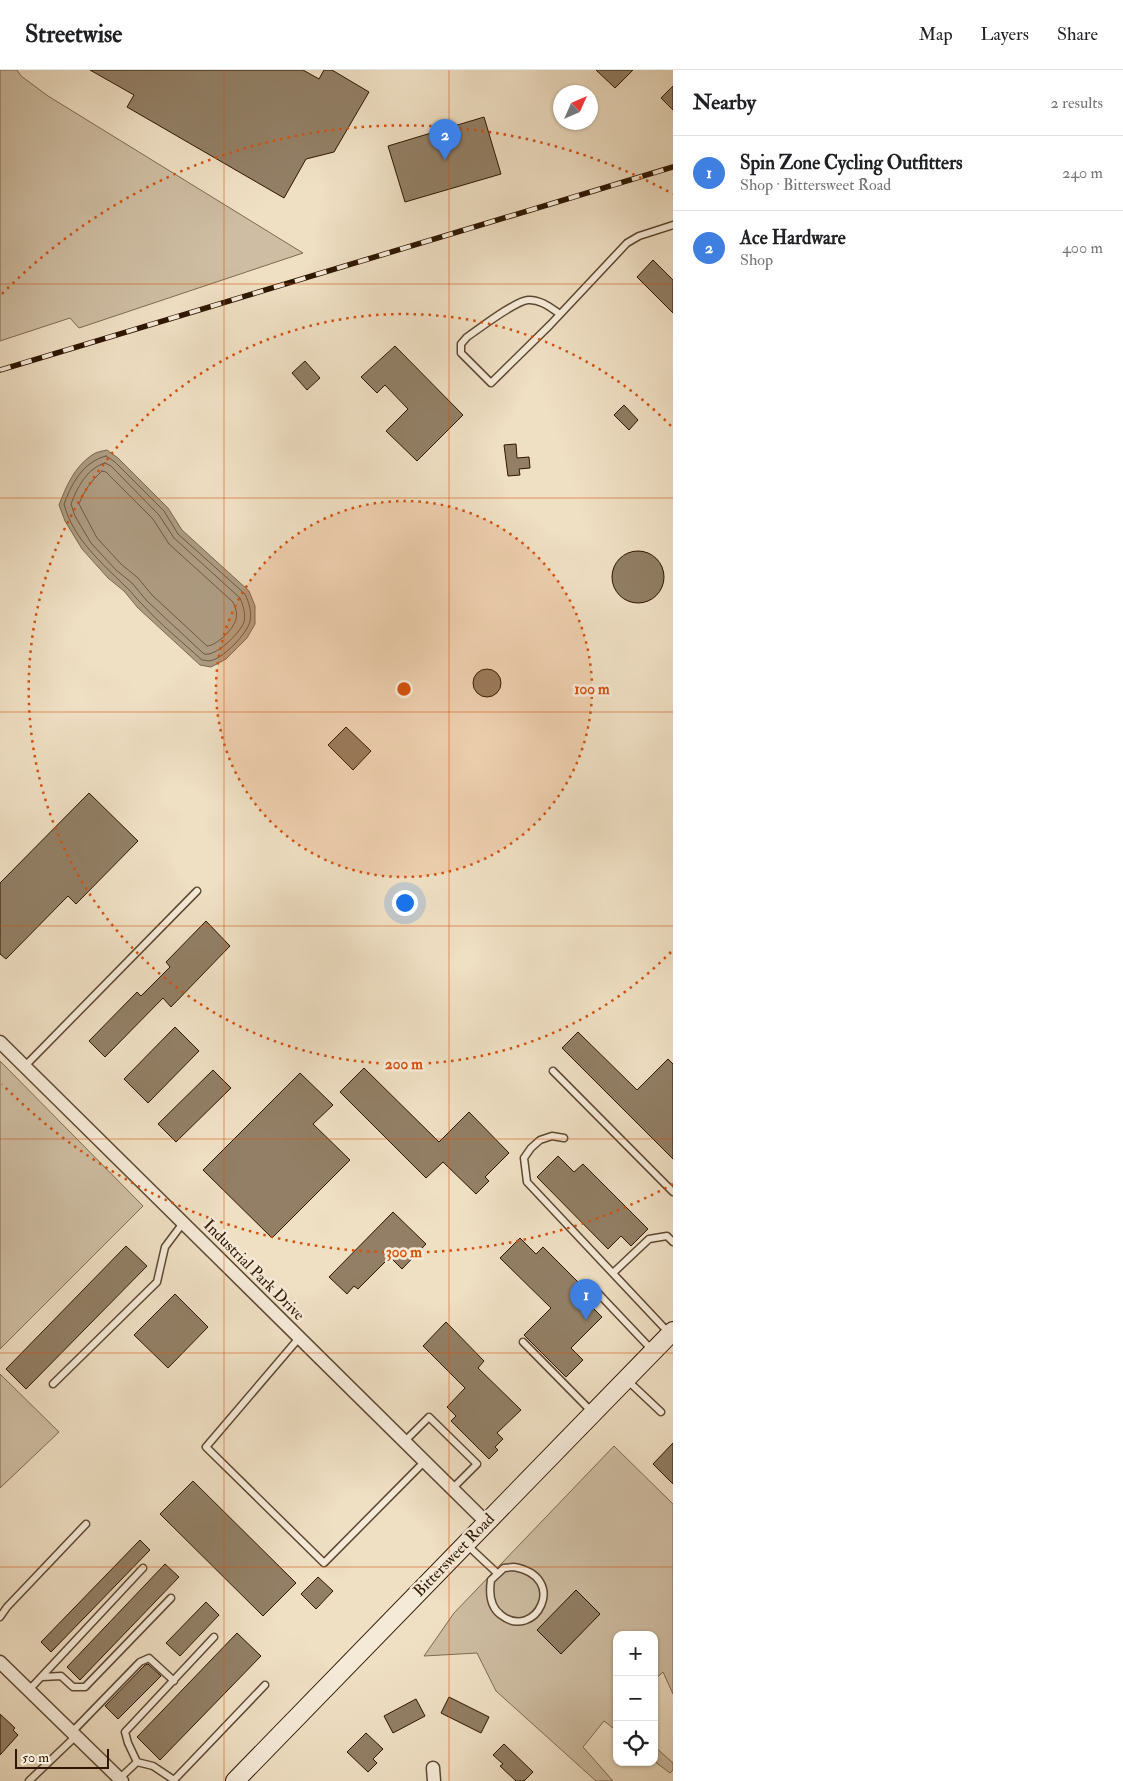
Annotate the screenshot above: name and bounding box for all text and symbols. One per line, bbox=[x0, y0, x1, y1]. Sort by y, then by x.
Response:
text: Streetwise bbox=[25, 19, 122, 50]
text: Map bbox=[919, 23, 953, 46]
text: Layers bbox=[981, 23, 1029, 46]
text: Share bbox=[1057, 23, 1098, 46]
north arrow bbox=[553, 85, 598, 130]
text: Nearby bbox=[693, 89, 756, 116]
text: 2 results bbox=[1050, 93, 1103, 113]
pin: 2 bbox=[429, 119, 461, 160]
text: Spin Zone Cycling Outfitters bbox=[740, 151, 962, 175]
text: 1 bbox=[706, 163, 712, 183]
text: 240 m bbox=[1062, 163, 1103, 183]
text: Shop · Bittersweet Road bbox=[740, 175, 891, 195]
text: Ace Hardware bbox=[740, 226, 846, 250]
text: 2 bbox=[705, 238, 713, 258]
text: 400 m bbox=[1062, 238, 1103, 258]
text: Shop bbox=[740, 250, 773, 270]
centre of rings bbox=[395, 680, 413, 698]
text: 100 m bbox=[574, 680, 610, 699]
your location bbox=[392, 890, 418, 916]
text: 200 m bbox=[385, 1055, 423, 1074]
street label: Industrial Park Drive bbox=[199, 1215, 309, 1325]
text: 300 m bbox=[386, 1243, 422, 1262]
pin: 1 bbox=[570, 1279, 602, 1320]
street label: Bittersweet Road bbox=[409, 1509, 499, 1601]
map controls bbox=[613, 1631, 658, 1766]
button: + bbox=[613, 1631, 658, 1676]
button: − bbox=[613, 1676, 658, 1721]
button: locate bbox=[613, 1721, 658, 1766]
scale bar bbox=[15, 1746, 109, 1769]
text: 50 m bbox=[22, 1749, 49, 1766]

